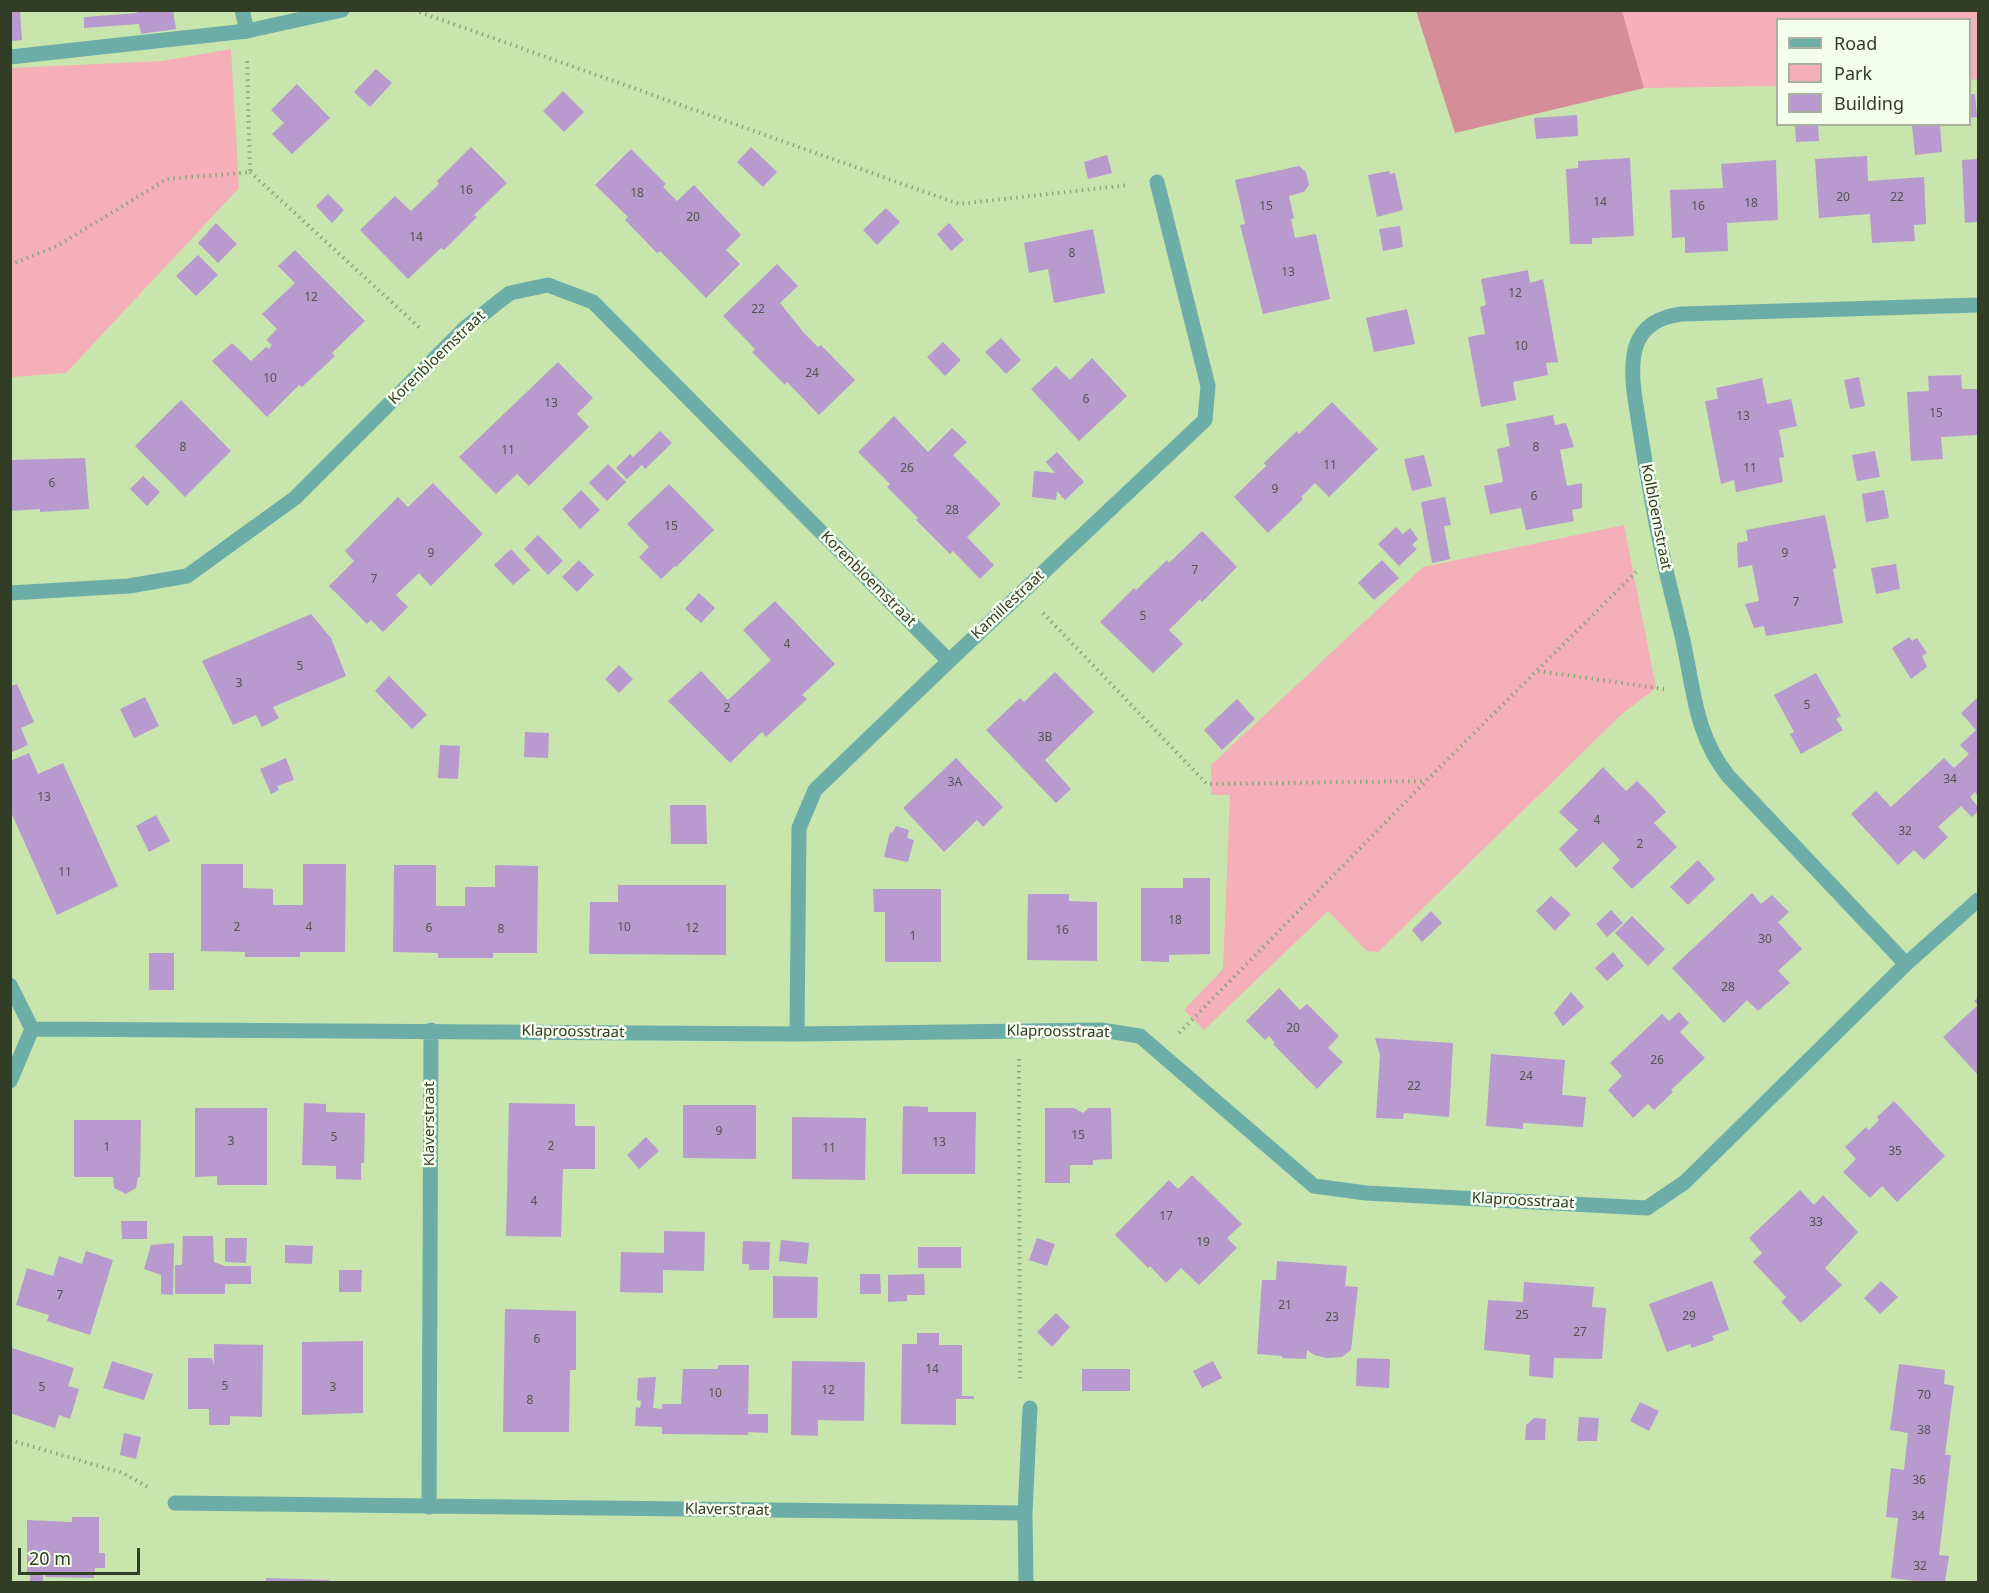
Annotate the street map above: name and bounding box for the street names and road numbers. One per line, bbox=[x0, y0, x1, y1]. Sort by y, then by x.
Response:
street label: Korenbloemstraat bbox=[385, 307, 489, 409]
street label: Kolbloemstraat bbox=[1637, 462, 1675, 572]
street label: Korenbloemstraat bbox=[817, 528, 919, 630]
street label: Kamillestraat bbox=[968, 567, 1048, 643]
street label: Klaproosstraat bbox=[521, 1022, 625, 1042]
street label: Klaproosstraat bbox=[1006, 1022, 1110, 1042]
street label: Klaverstraat bbox=[421, 1082, 439, 1166]
street label: Klaproosstraat bbox=[1471, 1189, 1575, 1213]
street label: Klaverstraat bbox=[685, 1500, 769, 1520]

